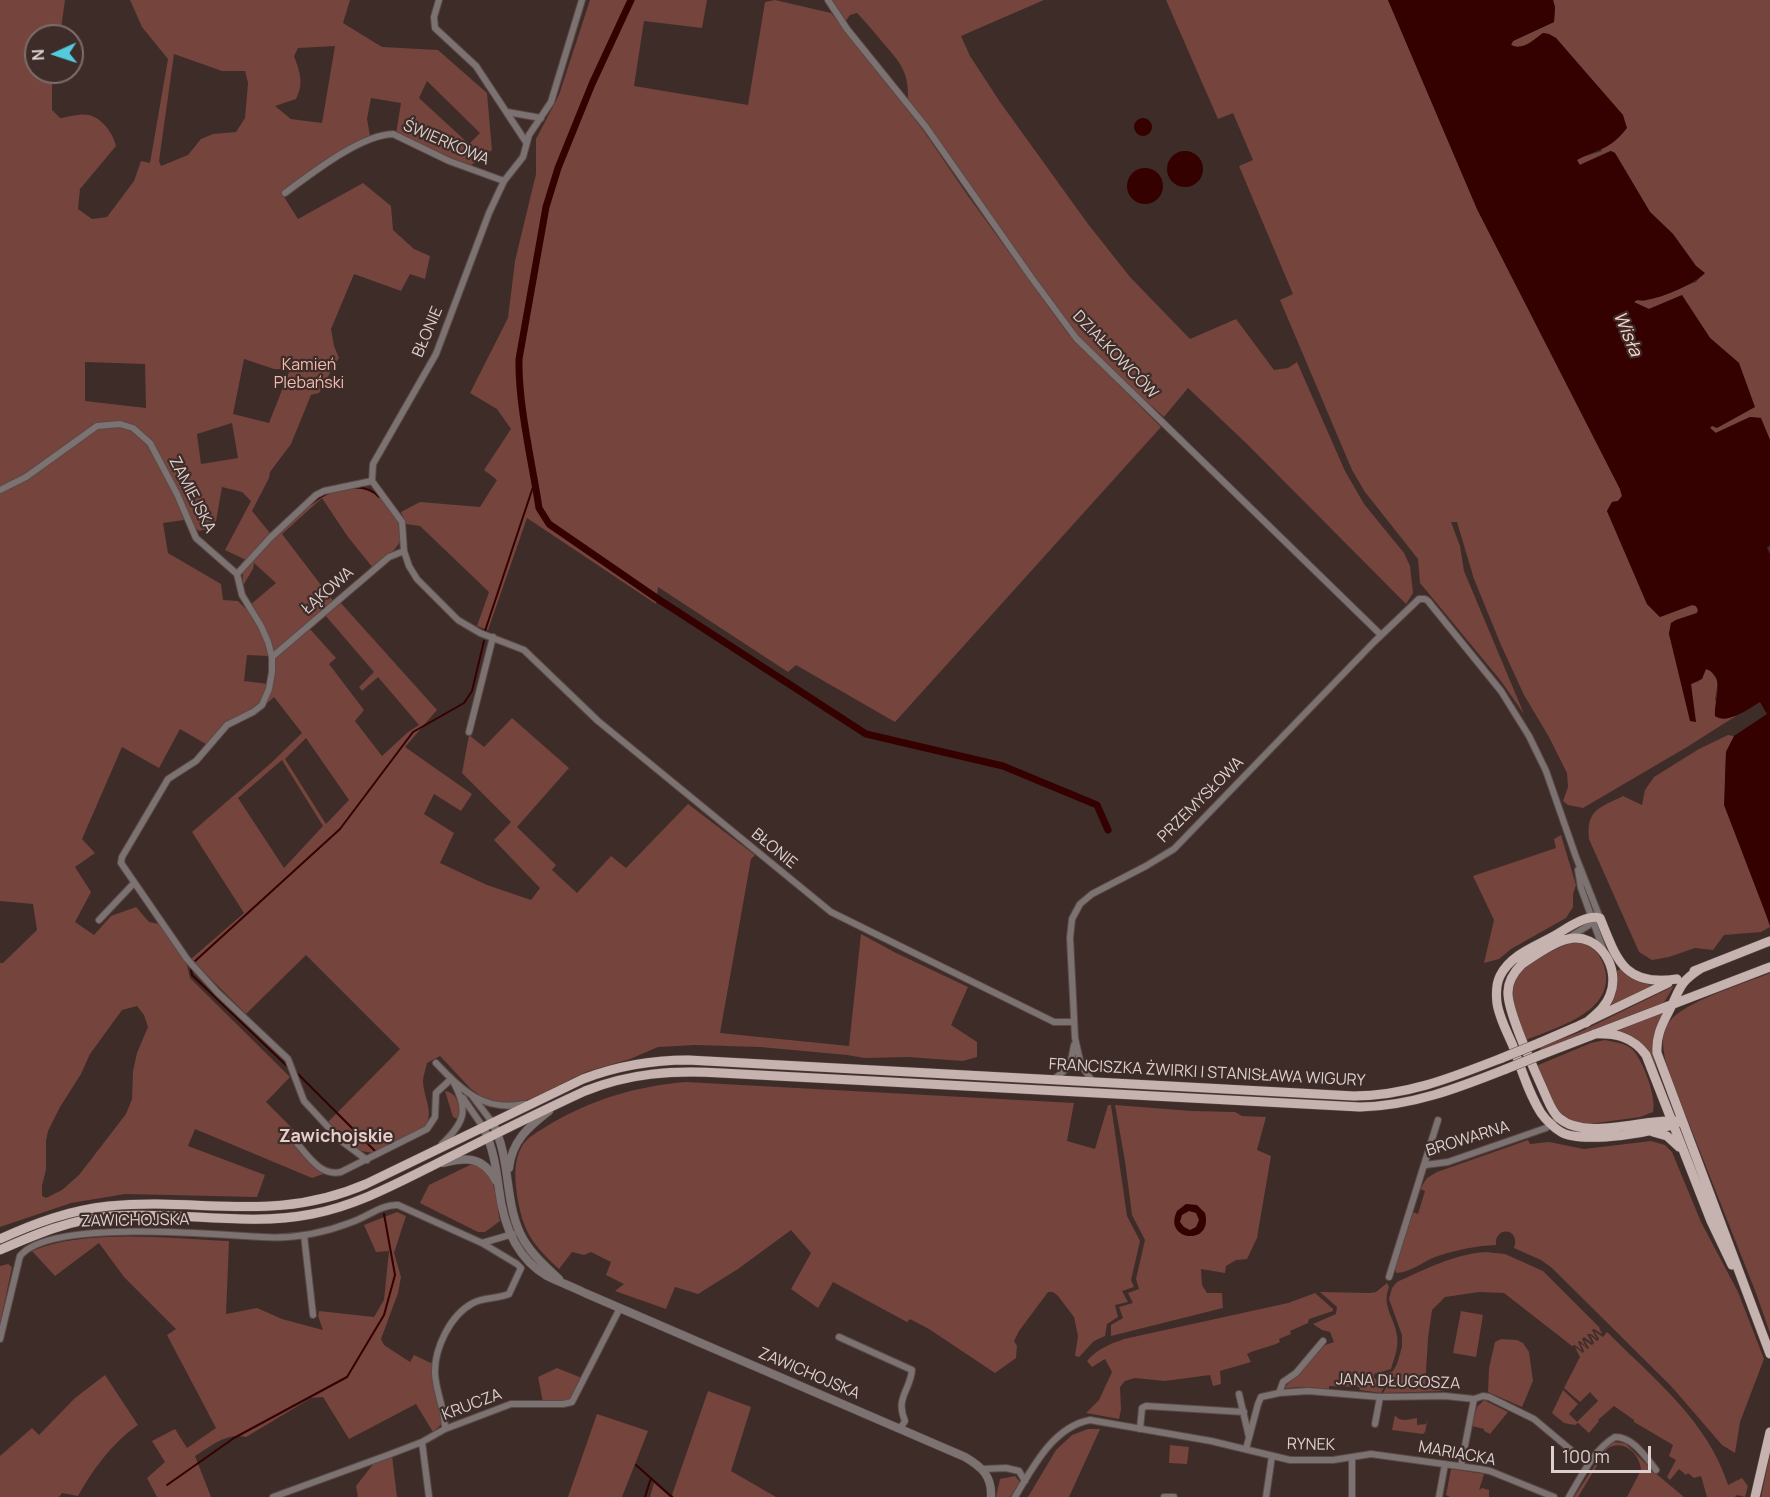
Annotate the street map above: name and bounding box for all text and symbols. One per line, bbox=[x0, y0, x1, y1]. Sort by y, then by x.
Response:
north arrow bbox=[24, 24, 84, 84]
text: N bbox=[27, 49, 49, 61]
street label: ŚWIERKOWA bbox=[400, 116, 492, 170]
street label: BŁONIE bbox=[409, 304, 447, 360]
street label: DZIAŁKOWCÓW bbox=[1068, 307, 1162, 403]
water label: Wisła bbox=[1608, 308, 1646, 360]
park label: Kamień Plebański bbox=[274, 356, 344, 394]
street label: ZAMIEJSKA bbox=[165, 454, 219, 536]
street label: ŁĄKOWA bbox=[298, 563, 358, 619]
street label: PRZEMYSŁOWA bbox=[1154, 753, 1248, 847]
street label: BŁONIE bbox=[747, 825, 801, 873]
street label: FRANCISZKA ŻWIRKI I STANISŁAWA WIGURY bbox=[1048, 1055, 1366, 1091]
street label: BROWARNA bbox=[1424, 1117, 1512, 1161]
district label: Zawichojskie bbox=[279, 1126, 393, 1148]
street label: ZAWICHOJSKA bbox=[81, 1210, 189, 1232]
street label: ZAWICHOJSKA bbox=[755, 1344, 863, 1404]
street label: JANA DŁUGOSZA bbox=[1335, 1370, 1461, 1394]
street label: KRUCZA bbox=[440, 1385, 504, 1425]
scale bar bbox=[1554, 1434, 1654, 1472]
street label: RYNEK bbox=[1287, 1435, 1335, 1455]
street label: MARIACKA bbox=[1417, 1438, 1497, 1470]
text: 100 m bbox=[1562, 1444, 1610, 1468]

